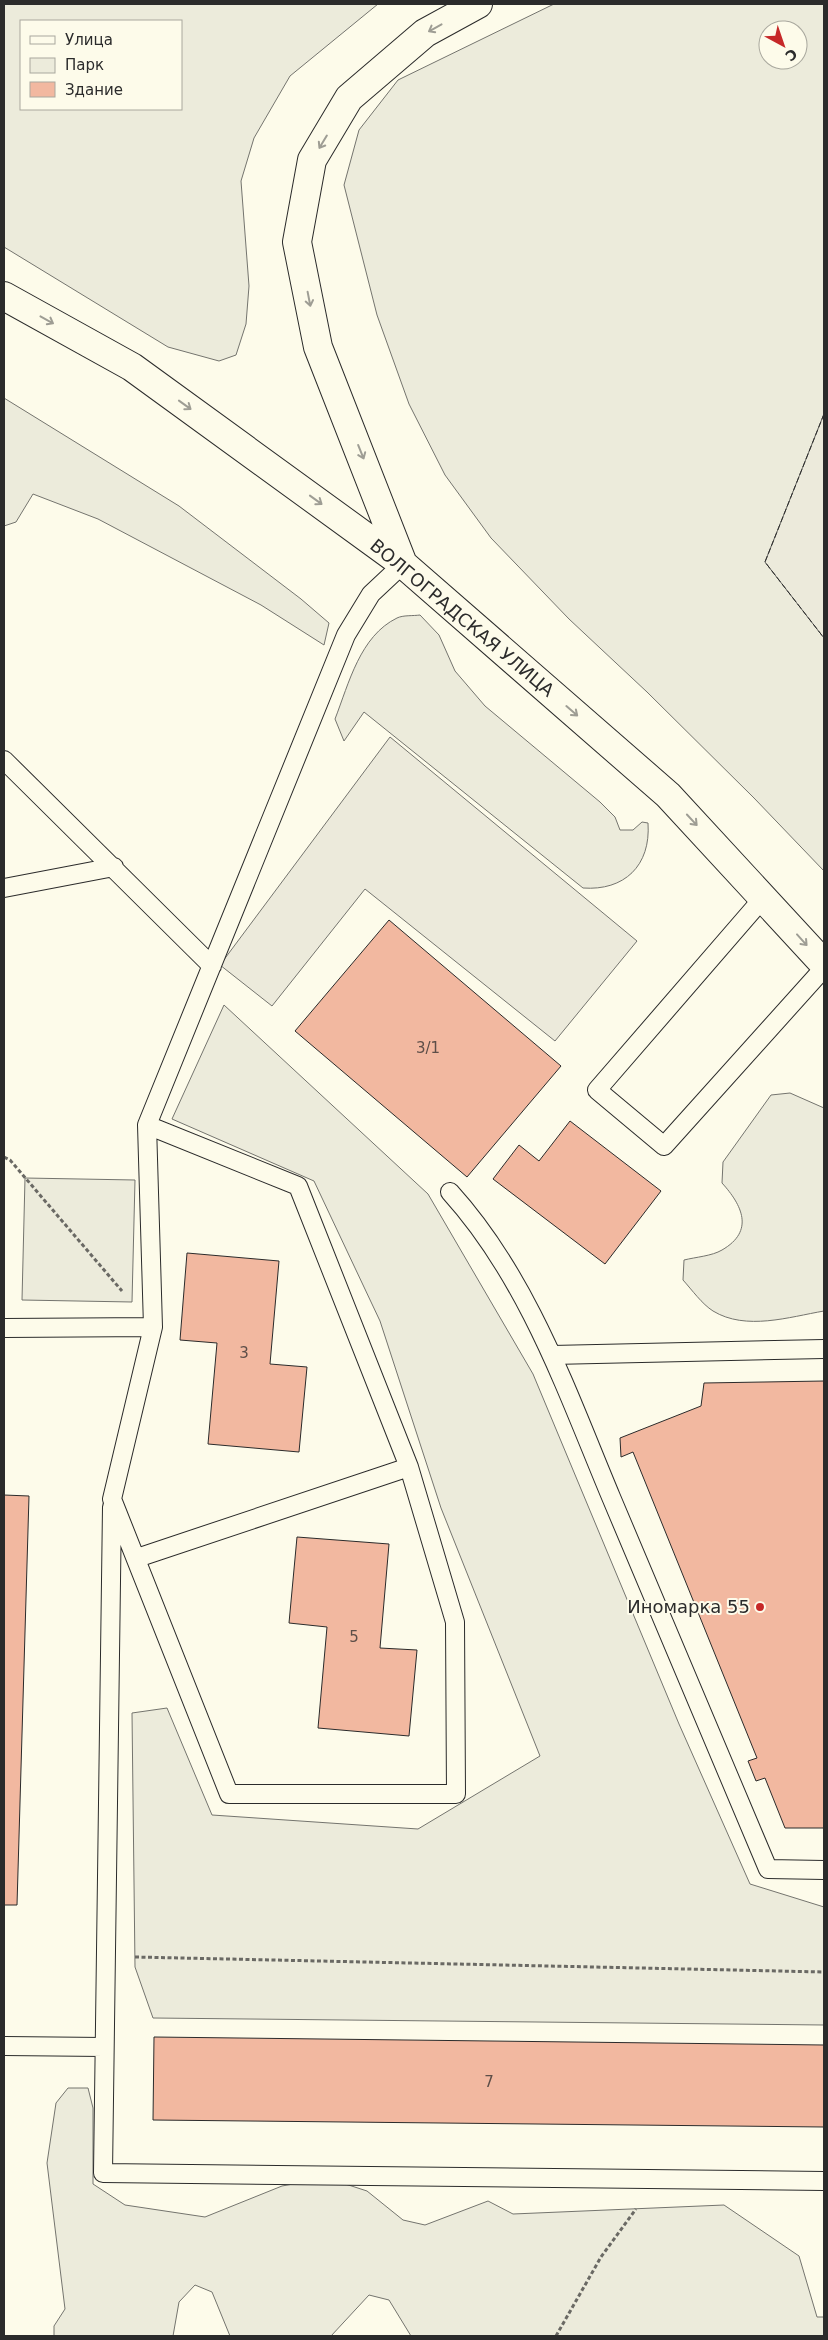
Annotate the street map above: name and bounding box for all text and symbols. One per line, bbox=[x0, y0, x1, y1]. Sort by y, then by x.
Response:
legend bbox=[20, 20, 182, 110]
north arrow bbox=[758, 20, 808, 70]
one-way arrow bbox=[429, 23, 443, 33]
text: Улица bbox=[65, 31, 113, 49]
text: С bbox=[782, 46, 800, 64]
text: Парк bbox=[65, 56, 104, 74]
text: Здание bbox=[65, 81, 123, 99]
one-way arrow bbox=[317, 134, 327, 148]
one-way arrow bbox=[304, 290, 314, 306]
one-way arrow bbox=[39, 315, 53, 325]
one-way arrow bbox=[178, 400, 192, 410]
one-way arrow bbox=[357, 444, 366, 459]
one-way arrow bbox=[309, 495, 322, 506]
street label: ВОЛГОГРАДСКАЯ УЛИЦА bbox=[366, 535, 559, 701]
one-way arrow bbox=[565, 705, 578, 717]
one-way arrow bbox=[686, 814, 698, 827]
one-way arrow bbox=[796, 933, 808, 946]
house number: 3/1 bbox=[416, 1039, 440, 1057]
house number: 3 bbox=[239, 1344, 249, 1362]
place label: Иномарка 55 bbox=[627, 1596, 750, 1617]
marker: Иномарка 55 bbox=[754, 1601, 766, 1613]
house number: 5 bbox=[349, 1628, 359, 1646]
house number: 7 bbox=[484, 2073, 494, 2091]

